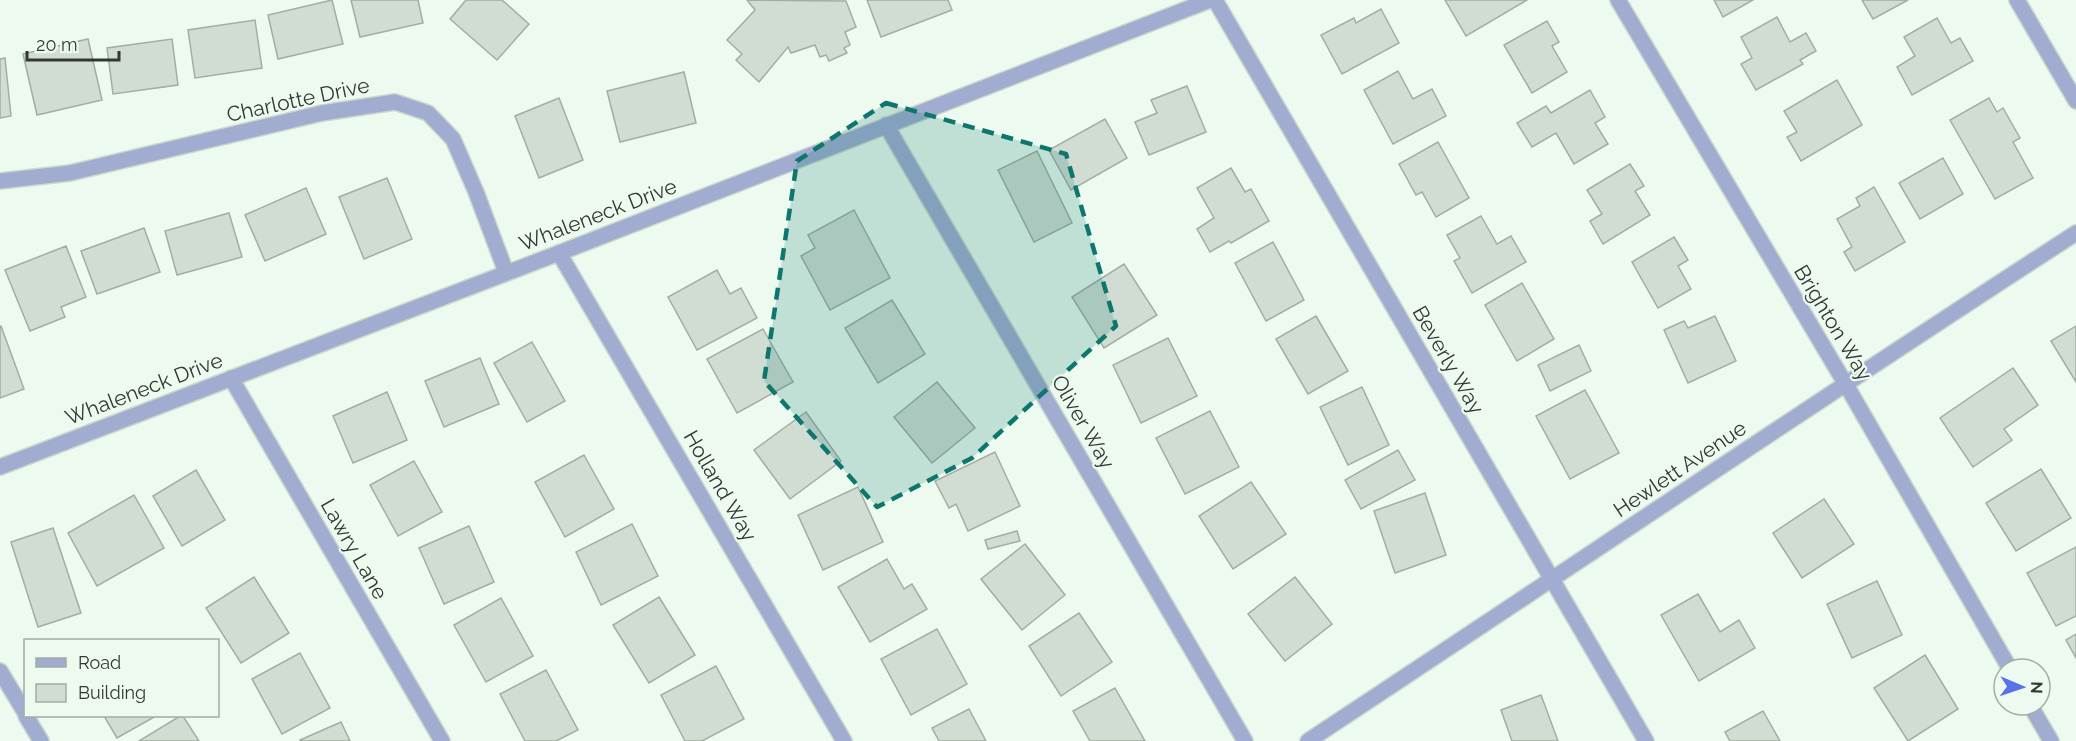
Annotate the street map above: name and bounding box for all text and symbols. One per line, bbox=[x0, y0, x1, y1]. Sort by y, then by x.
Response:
scale bar bbox=[27, 24, 118, 62]
text: 20 m bbox=[36, 34, 78, 55]
street label: Charlotte Drive bbox=[224, 72, 372, 127]
street label: Whaleneck Drive bbox=[516, 173, 680, 256]
street label: Brighton Way bbox=[1789, 260, 1878, 385]
street label: Beverly Way bbox=[1407, 301, 1489, 418]
street label: Whaleneck Drive bbox=[62, 347, 226, 430]
street label: Oliver Way bbox=[1047, 370, 1120, 473]
street label: Hewlett Avenue bbox=[1609, 415, 1751, 522]
street label: Holland Way bbox=[679, 426, 762, 546]
street label: Lawry Lane bbox=[316, 494, 393, 604]
legend bbox=[24, 639, 219, 717]
text: Road bbox=[78, 652, 121, 673]
north arrow bbox=[1992, 657, 2052, 717]
text: N bbox=[2027, 681, 2046, 694]
text: Building bbox=[78, 682, 146, 703]

